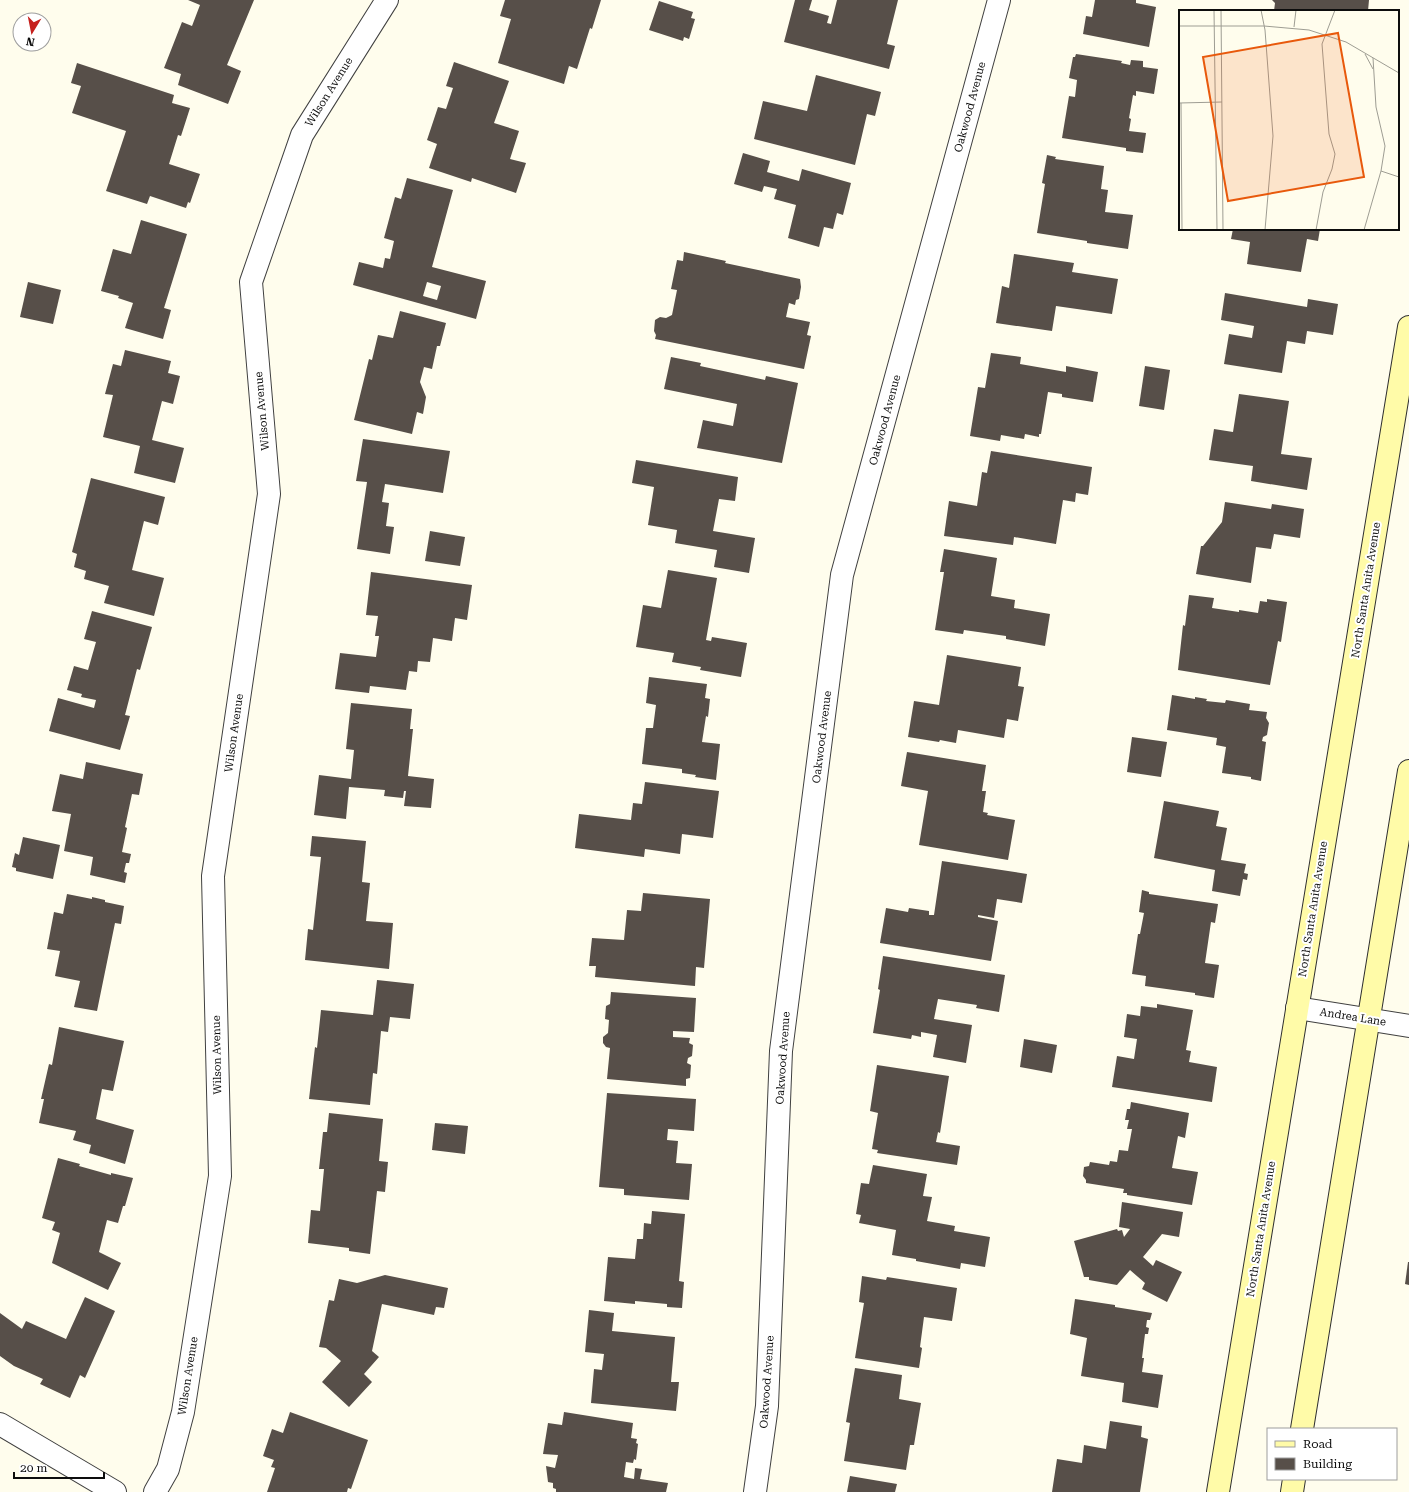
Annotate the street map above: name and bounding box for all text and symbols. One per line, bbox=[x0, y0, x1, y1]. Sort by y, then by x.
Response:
inset map bbox=[1179, 10, 1399, 230]
north arrow bbox=[12, 12, 52, 52]
text: N bbox=[25, 34, 36, 48]
street label: Wilson Avenue bbox=[302, 55, 356, 129]
street label: Oakwood Avenue bbox=[952, 60, 988, 154]
street label: Wilson Avenue bbox=[252, 371, 272, 451]
street label: Oakwood Avenue bbox=[867, 373, 903, 467]
street label: North Santa Anita Avenue bbox=[1349, 521, 1383, 659]
street label: Oakwood Avenue bbox=[810, 690, 834, 784]
street label: Wilson Avenue bbox=[222, 693, 246, 773]
street label: North Santa Anita Avenue bbox=[1296, 840, 1330, 978]
street label: Andrea Lane bbox=[1319, 1005, 1387, 1029]
street label: Oakwood Avenue bbox=[773, 1011, 793, 1105]
street label: Wilson Avenue bbox=[210, 1015, 224, 1095]
street label: North Santa Anita Avenue bbox=[1244, 1160, 1278, 1298]
street label: Oakwood Avenue bbox=[757, 1335, 777, 1429]
street label: Wilson Avenue bbox=[175, 1336, 201, 1416]
legend bbox=[1267, 1428, 1397, 1480]
text: Road bbox=[1303, 1437, 1333, 1451]
scale bar bbox=[14, 1454, 104, 1480]
text: Building bbox=[1303, 1457, 1352, 1471]
text: 20 m bbox=[20, 1461, 47, 1475]

